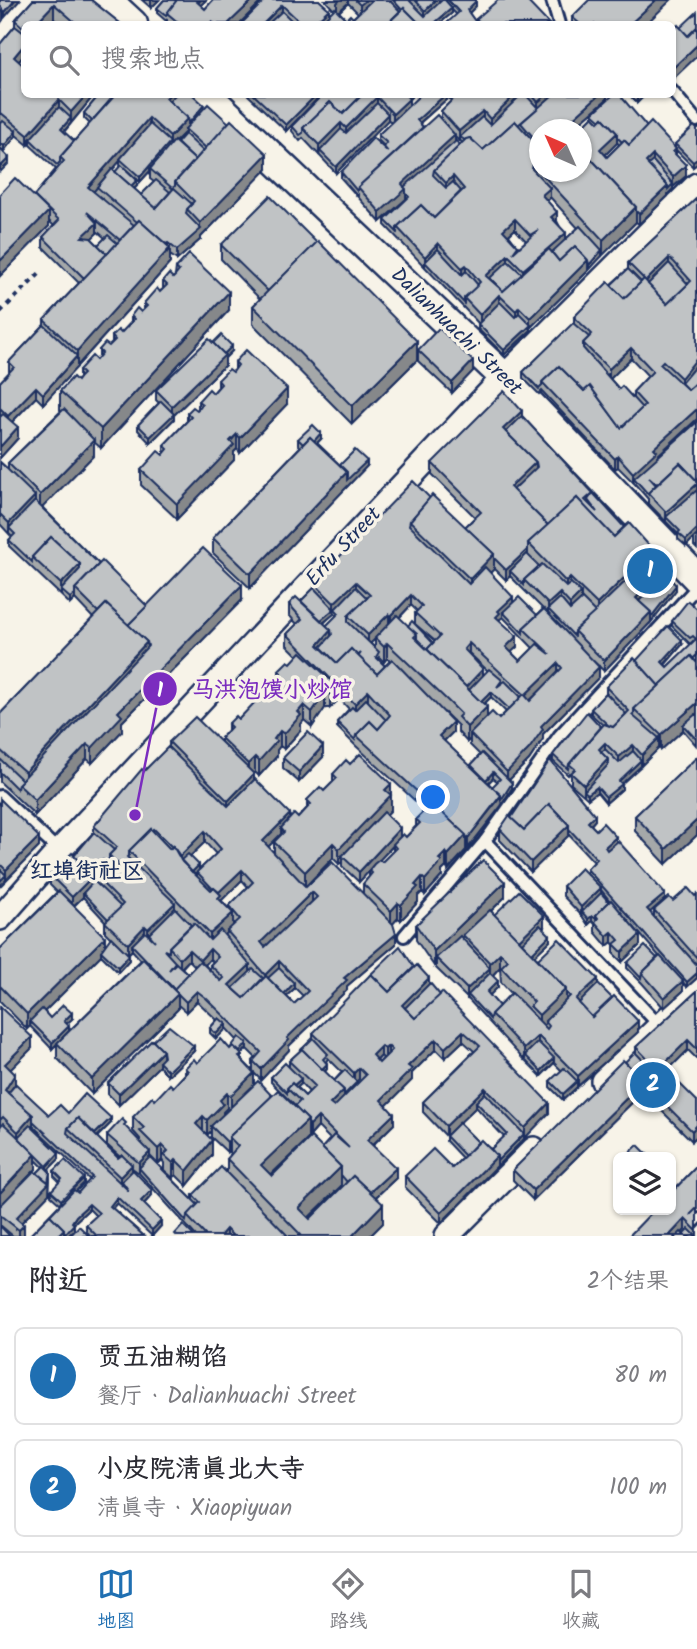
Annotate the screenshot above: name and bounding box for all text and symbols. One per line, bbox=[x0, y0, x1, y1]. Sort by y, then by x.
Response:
search box bbox=[21, 21, 676, 98]
text: 搜索地点 bbox=[101, 39, 205, 81]
icon: search bbox=[45, 41, 83, 79]
north arrow bbox=[529, 119, 592, 182]
street label: Dalianhuachi Street bbox=[382, 260, 530, 405]
street label: Erfu Street bbox=[298, 499, 390, 594]
pin: 1 bbox=[627, 545, 673, 597]
callout: 马洪泡馍小炒馆 bbox=[143, 667, 367, 711]
text: 马洪泡馍小炒馆 bbox=[192, 673, 353, 709]
text: 1 bbox=[157, 675, 164, 708]
your location bbox=[416, 780, 450, 814]
district label: 红埠街社区 bbox=[30, 854, 145, 890]
pin: 2 bbox=[630, 1059, 676, 1111]
map controls bbox=[613, 1152, 676, 1215]
button: layers bbox=[613, 1152, 676, 1215]
text: 附近 bbox=[28, 1258, 88, 1306]
text: 2个结果 bbox=[587, 1264, 669, 1300]
text: 贾五油糊馅 bbox=[97, 1337, 227, 1379]
text: 1 bbox=[50, 1358, 56, 1394]
text: 80 m bbox=[614, 1358, 667, 1394]
text: 餐厅 · Dalianhuachi Street bbox=[97, 1379, 356, 1415]
text: 小皮院清真北大寺 bbox=[97, 1449, 305, 1491]
text: 2 bbox=[46, 1470, 60, 1506]
text: 100 m bbox=[609, 1470, 667, 1506]
text: 清真寺 · Xiaopiyuan bbox=[97, 1491, 292, 1527]
tab: 地图 bbox=[97, 1565, 135, 1637]
tab: 路线 bbox=[329, 1565, 368, 1637]
tab: 收藏 bbox=[562, 1565, 600, 1637]

